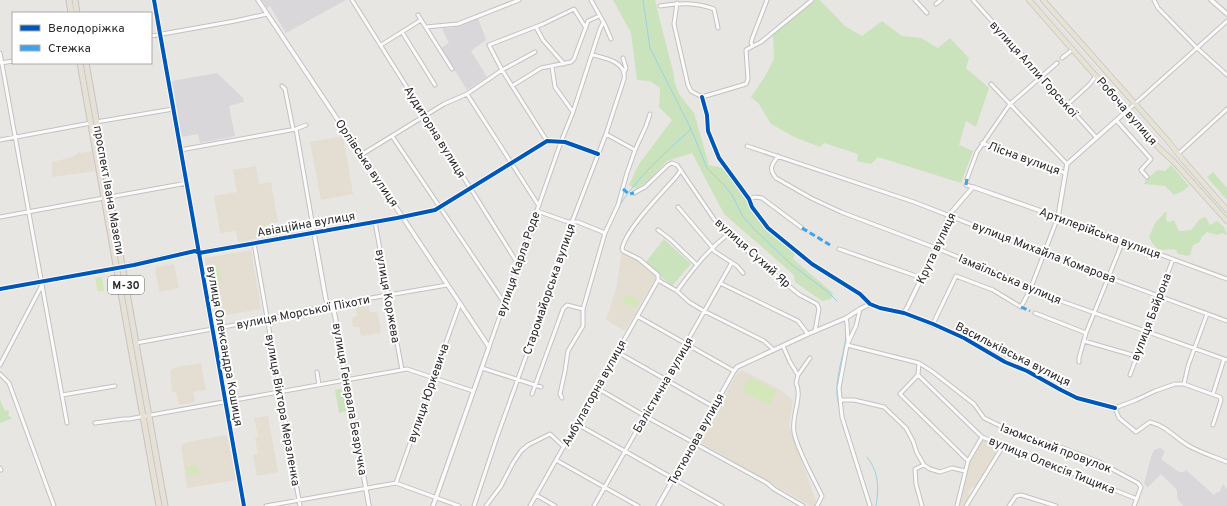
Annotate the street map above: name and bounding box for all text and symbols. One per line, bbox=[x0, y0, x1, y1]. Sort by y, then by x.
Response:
legend bbox=[12, 12, 152, 64]
street label: вулиця Алли Горської bbox=[986, 18, 1082, 122]
text: Велодоріжка bbox=[48, 21, 125, 37]
text: Стежка bbox=[48, 41, 91, 57]
street label: Робоча вулиця bbox=[1092, 74, 1160, 149]
street label: Аудиторна вулиця bbox=[399, 84, 469, 182]
street label: Орлівська вулиця bbox=[331, 117, 401, 210]
street label: проспект Івана Мазепи bbox=[89, 124, 127, 256]
street label: Лісна вулиця bbox=[985, 138, 1062, 179]
street label: Артилерійська вулиця bbox=[1037, 205, 1163, 263]
street label: Авіаційна вулиця bbox=[256, 208, 357, 242]
street label: вулиця Карла Роде bbox=[493, 209, 545, 319]
street label: Крута вулиця bbox=[913, 210, 960, 287]
street label: вулиця Сухий Яр bbox=[711, 215, 794, 292]
street label: вулиця Михайла Комарова bbox=[969, 218, 1118, 288]
street label: Старомайорська вулиця bbox=[520, 221, 580, 357]
street label: вулиця Коржева bbox=[371, 248, 403, 344]
street label: Ізмаїльська вулиця bbox=[956, 251, 1064, 309]
street label: вулиця Олександра Кошиця bbox=[202, 265, 246, 427]
street label: вулиця Байрона bbox=[1128, 271, 1176, 364]
road number: М-30 bbox=[108, 276, 144, 294]
street label: вулиця Морської Піхоти bbox=[235, 292, 371, 334]
street label: Васильківська вулиця bbox=[952, 319, 1073, 391]
street label: вулиця Генерала Безручка bbox=[328, 322, 370, 476]
street label: вулиця Віктора Мерзленка bbox=[261, 333, 303, 487]
street label: Балістична вулиця bbox=[630, 335, 698, 436]
street label: Амбулаторна вулиця bbox=[559, 337, 631, 450]
street label: вулиця Юркевича bbox=[404, 342, 453, 445]
street label: Тютюнова вулиця bbox=[665, 391, 729, 488]
street label: Ізюмський провулок bbox=[997, 420, 1114, 478]
street label: вулиця Олексія Тищика bbox=[986, 433, 1117, 499]

